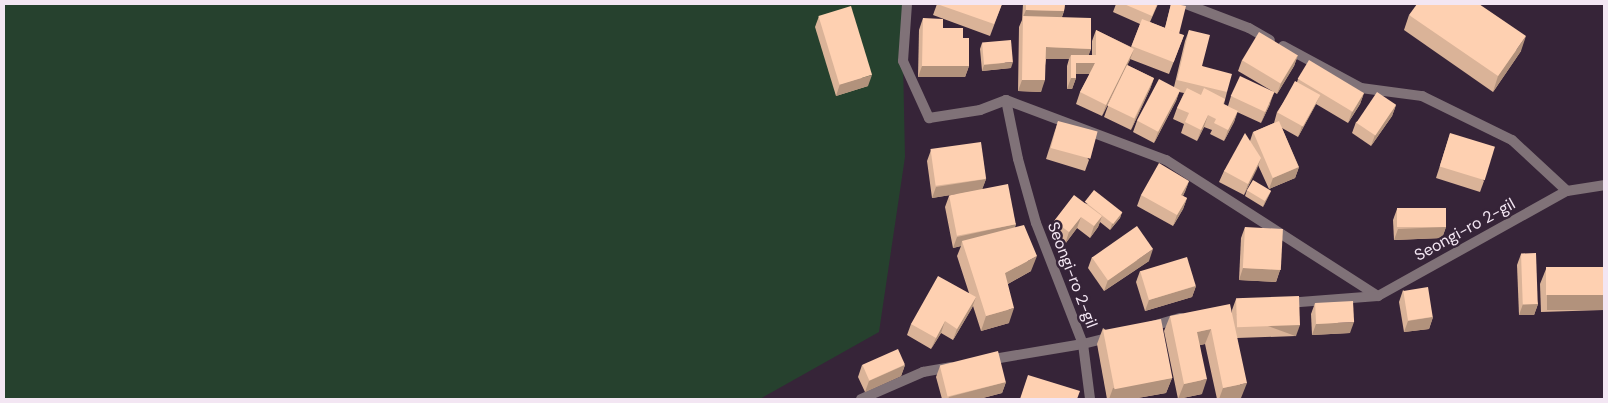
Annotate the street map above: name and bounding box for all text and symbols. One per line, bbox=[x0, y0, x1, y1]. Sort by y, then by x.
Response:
street label: Seongi-ro 2-gil bbox=[1411, 194, 1519, 266]
street label: Seongi-ro 2-gil bbox=[1043, 219, 1101, 331]

